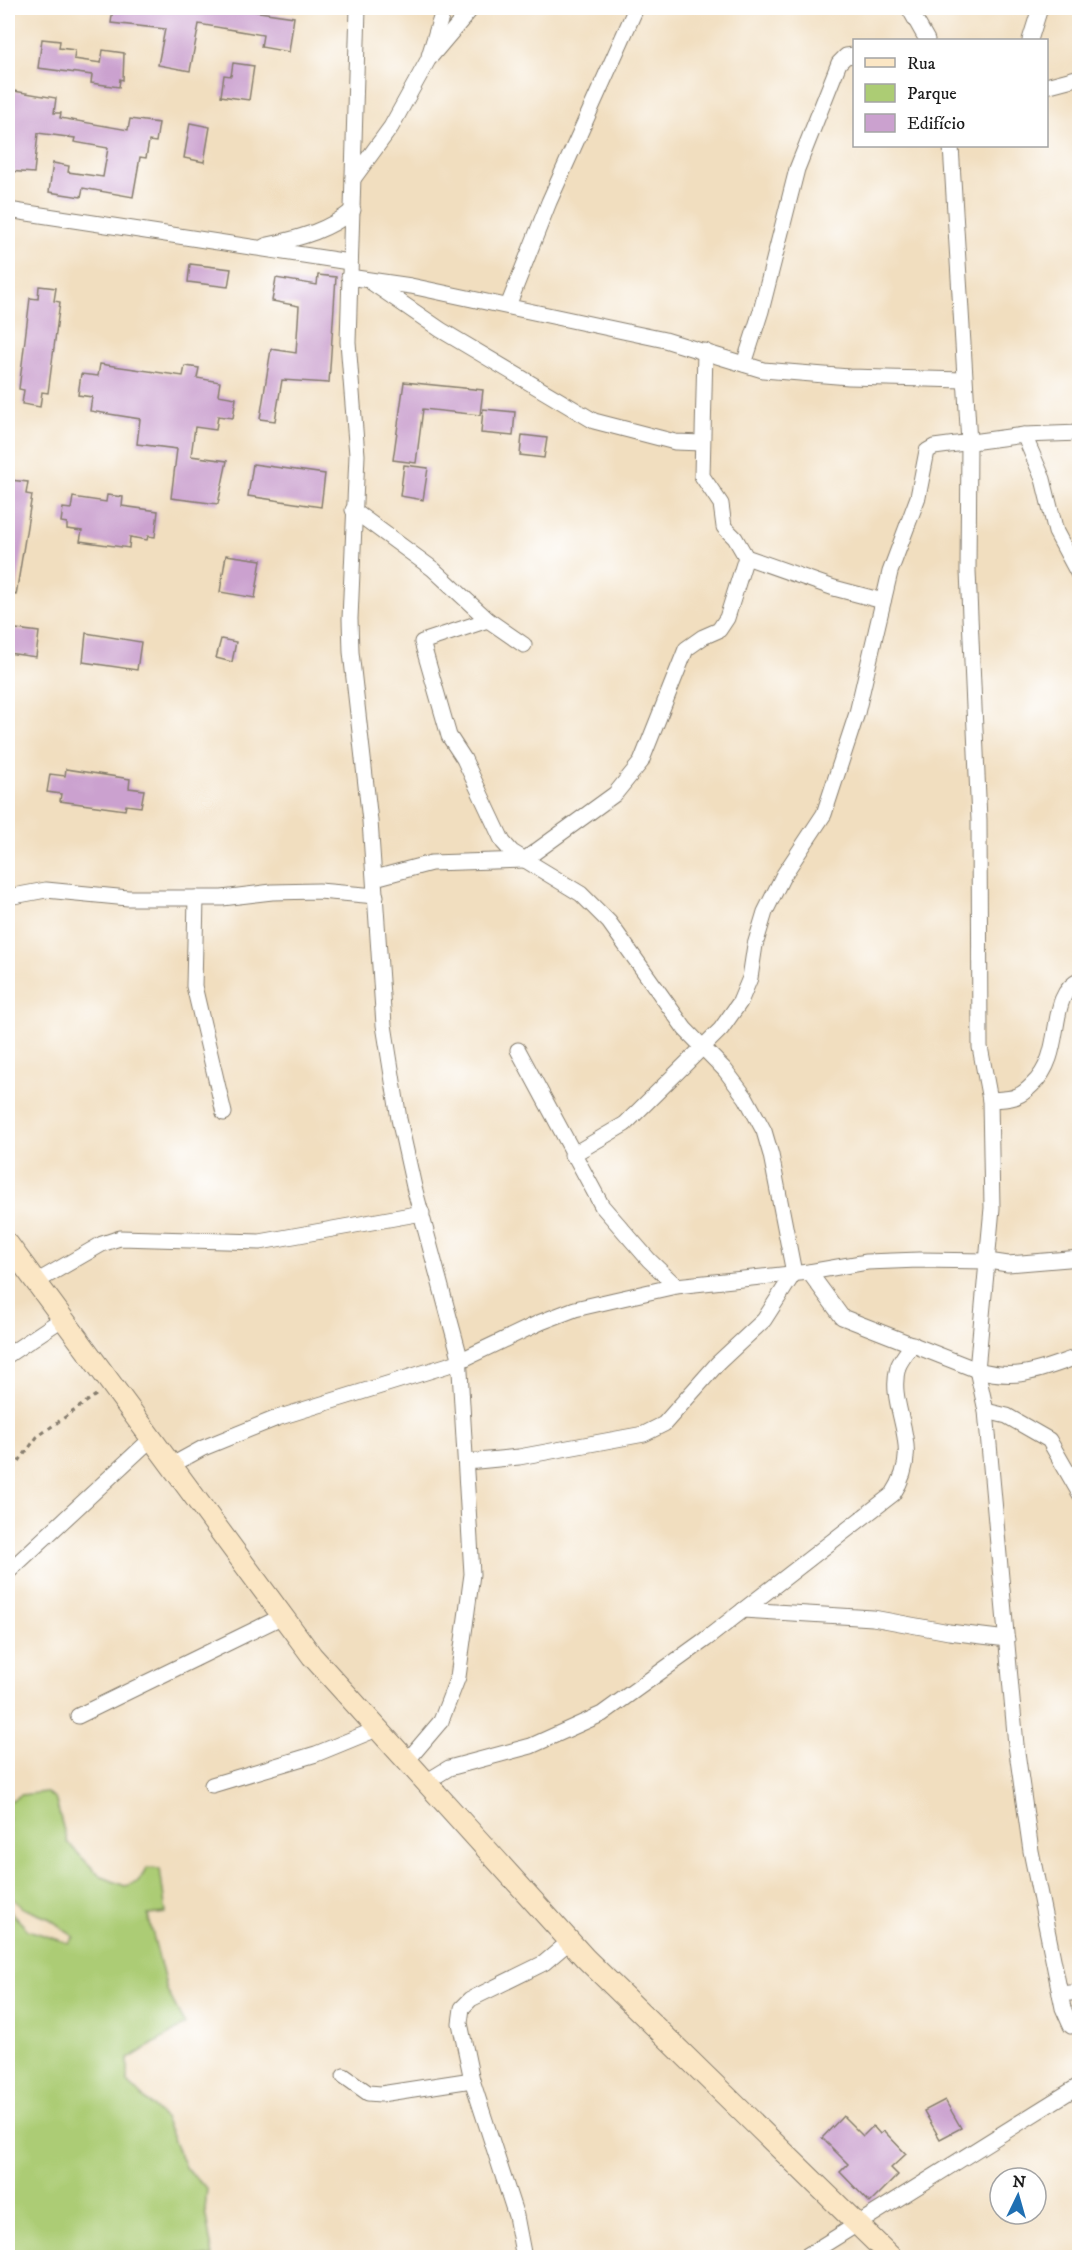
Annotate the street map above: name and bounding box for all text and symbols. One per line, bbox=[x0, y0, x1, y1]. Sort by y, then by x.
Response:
legend bbox=[853, 39, 1048, 147]
text: Rua bbox=[907, 53, 936, 75]
text: Parque bbox=[907, 83, 957, 105]
text: Edifício bbox=[907, 113, 965, 135]
north arrow bbox=[988, 2166, 1048, 2226]
text: N bbox=[1012, 2172, 1027, 2193]

